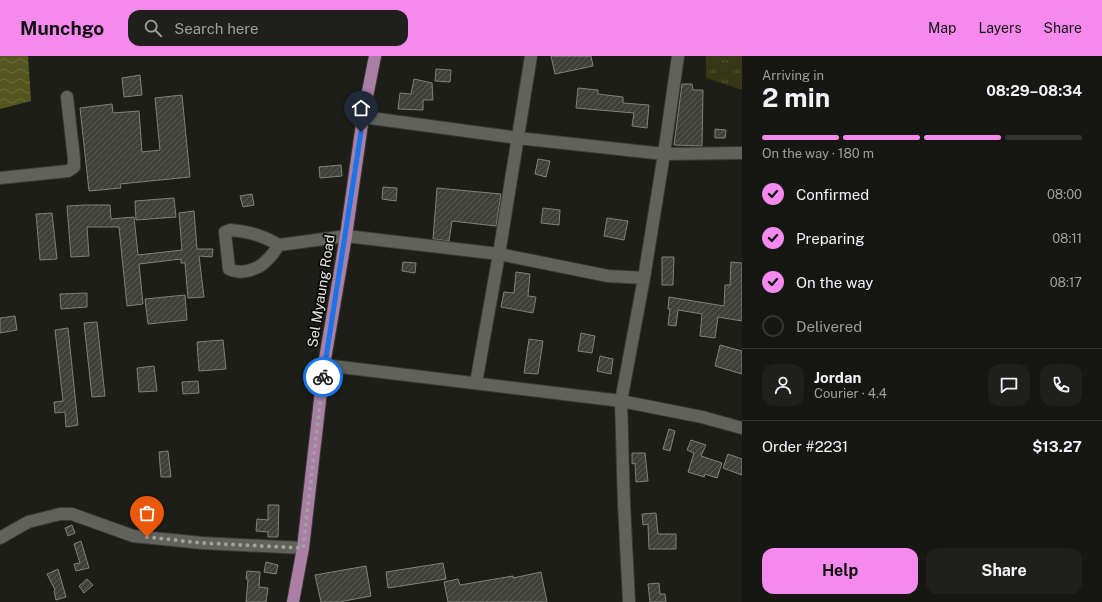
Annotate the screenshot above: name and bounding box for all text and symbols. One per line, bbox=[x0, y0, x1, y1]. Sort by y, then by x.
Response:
search box bbox=[128, 10, 408, 46]
text: Munchgo bbox=[20, 17, 104, 39]
icon: search bbox=[142, 17, 164, 39]
text: Search here bbox=[174, 20, 259, 37]
text: Map bbox=[928, 20, 956, 36]
text: Layers bbox=[978, 20, 1022, 36]
text: Share bbox=[1044, 20, 1082, 36]
text: Arriving in bbox=[762, 68, 824, 83]
text: 2 min bbox=[762, 82, 830, 113]
text: 08:29–08:34 bbox=[986, 82, 1082, 99]
pin bbox=[344, 91, 378, 132]
icon: home bbox=[350, 97, 372, 119]
text: On the way · 180 m bbox=[762, 146, 874, 161]
icon: check bbox=[762, 183, 784, 205]
text: Confirmed bbox=[796, 186, 869, 203]
text: 08:00 bbox=[1047, 187, 1082, 202]
icon: check bbox=[762, 227, 784, 249]
text: Preparing bbox=[796, 230, 865, 247]
text: 08:11 bbox=[1052, 231, 1082, 246]
street label: Sel Myaung Road bbox=[304, 233, 338, 349]
icon: check bbox=[762, 271, 784, 293]
text: On the way bbox=[796, 274, 873, 291]
text: 08:17 bbox=[1050, 275, 1082, 290]
text: Delivered bbox=[796, 318, 862, 335]
courier bbox=[303, 357, 343, 397]
button: person bbox=[762, 364, 804, 406]
button: chat bbox=[988, 364, 1030, 406]
button: phone bbox=[1040, 364, 1082, 406]
icon: bike bbox=[312, 366, 334, 388]
text: Jordan bbox=[814, 369, 861, 386]
text: Courier · 4.4 bbox=[814, 386, 887, 401]
text: Order #2231 bbox=[762, 438, 848, 455]
text: $13.27 bbox=[1032, 438, 1082, 455]
pin bbox=[130, 496, 164, 537]
icon: bag bbox=[136, 502, 158, 524]
button: Help bbox=[762, 548, 918, 594]
button: Share bbox=[926, 548, 1082, 594]

